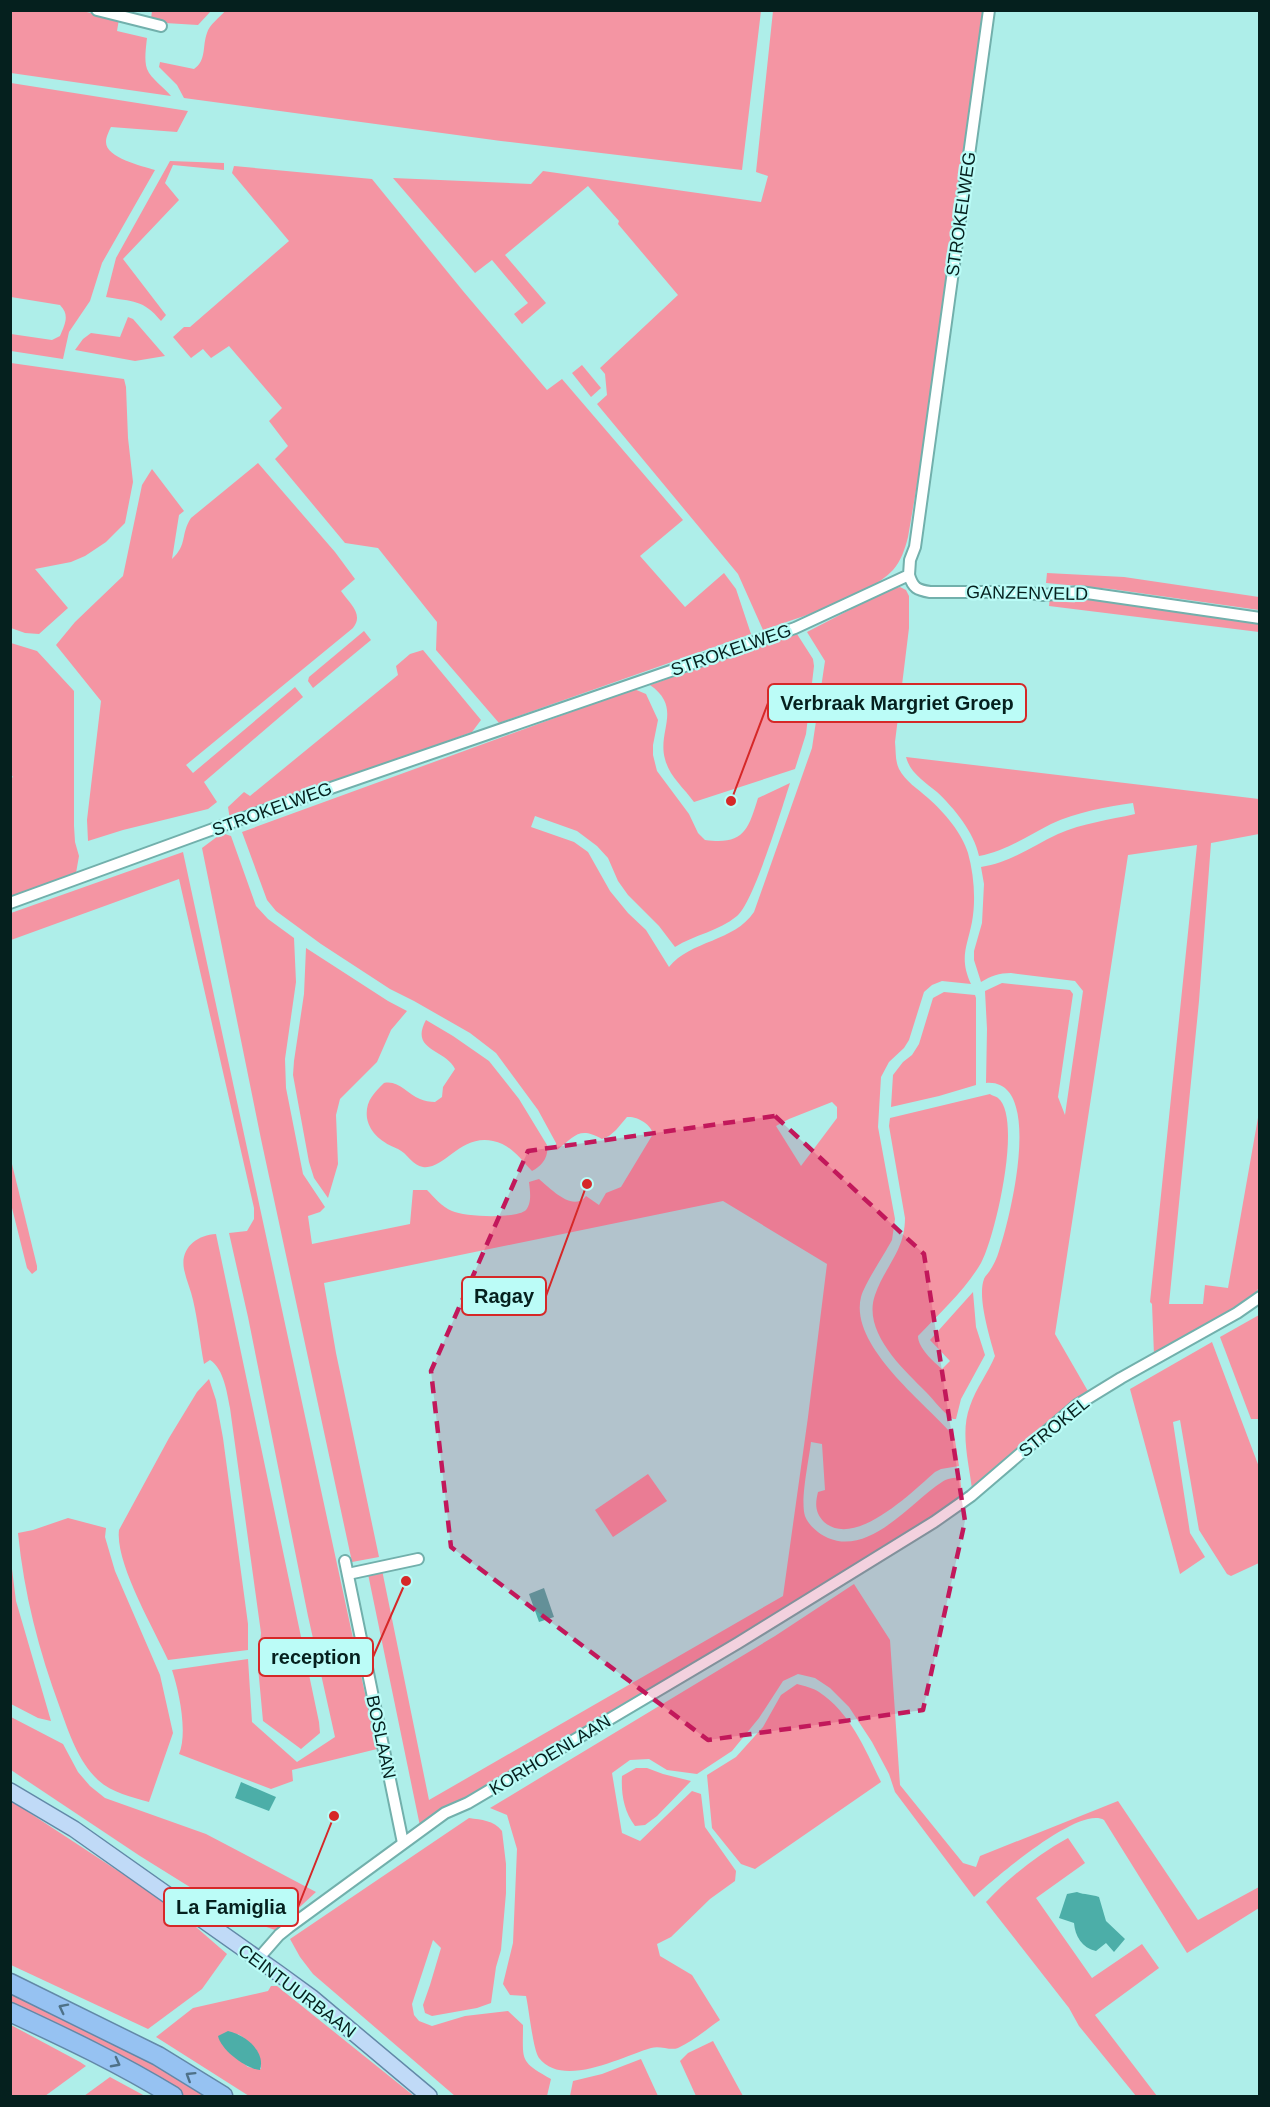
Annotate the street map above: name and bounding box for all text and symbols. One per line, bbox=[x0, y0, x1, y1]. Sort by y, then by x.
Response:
street label: STROKELWEG bbox=[942, 150, 980, 278]
street label: GANZENVELD bbox=[966, 582, 1088, 604]
street label: STROKELWEG bbox=[668, 620, 794, 680]
callout: Verbraak Margriet Groep bbox=[768, 684, 1026, 722]
text: Verbraak Margriet Groep bbox=[780, 692, 1014, 714]
street label: STROKELWEG bbox=[210, 778, 334, 840]
callout: Ragay bbox=[462, 1277, 546, 1315]
text: Ragay bbox=[474, 1285, 535, 1307]
street label: STROKEL bbox=[1015, 1393, 1093, 1461]
callout: reception bbox=[259, 1638, 373, 1676]
text: reception bbox=[271, 1646, 361, 1668]
street label: BOSLAAN bbox=[362, 1693, 400, 1781]
street label: KORHOENLAAN bbox=[486, 1711, 614, 1799]
callout: La Famiglia bbox=[164, 1888, 298, 1926]
text: La Famiglia bbox=[176, 1896, 287, 1918]
street label: CEINTUURBAAN bbox=[234, 1940, 360, 2042]
one-way arrow bbox=[58, 2003, 69, 2015]
one-way arrow bbox=[109, 2055, 120, 2067]
one-way arrow bbox=[186, 2072, 196, 2084]

